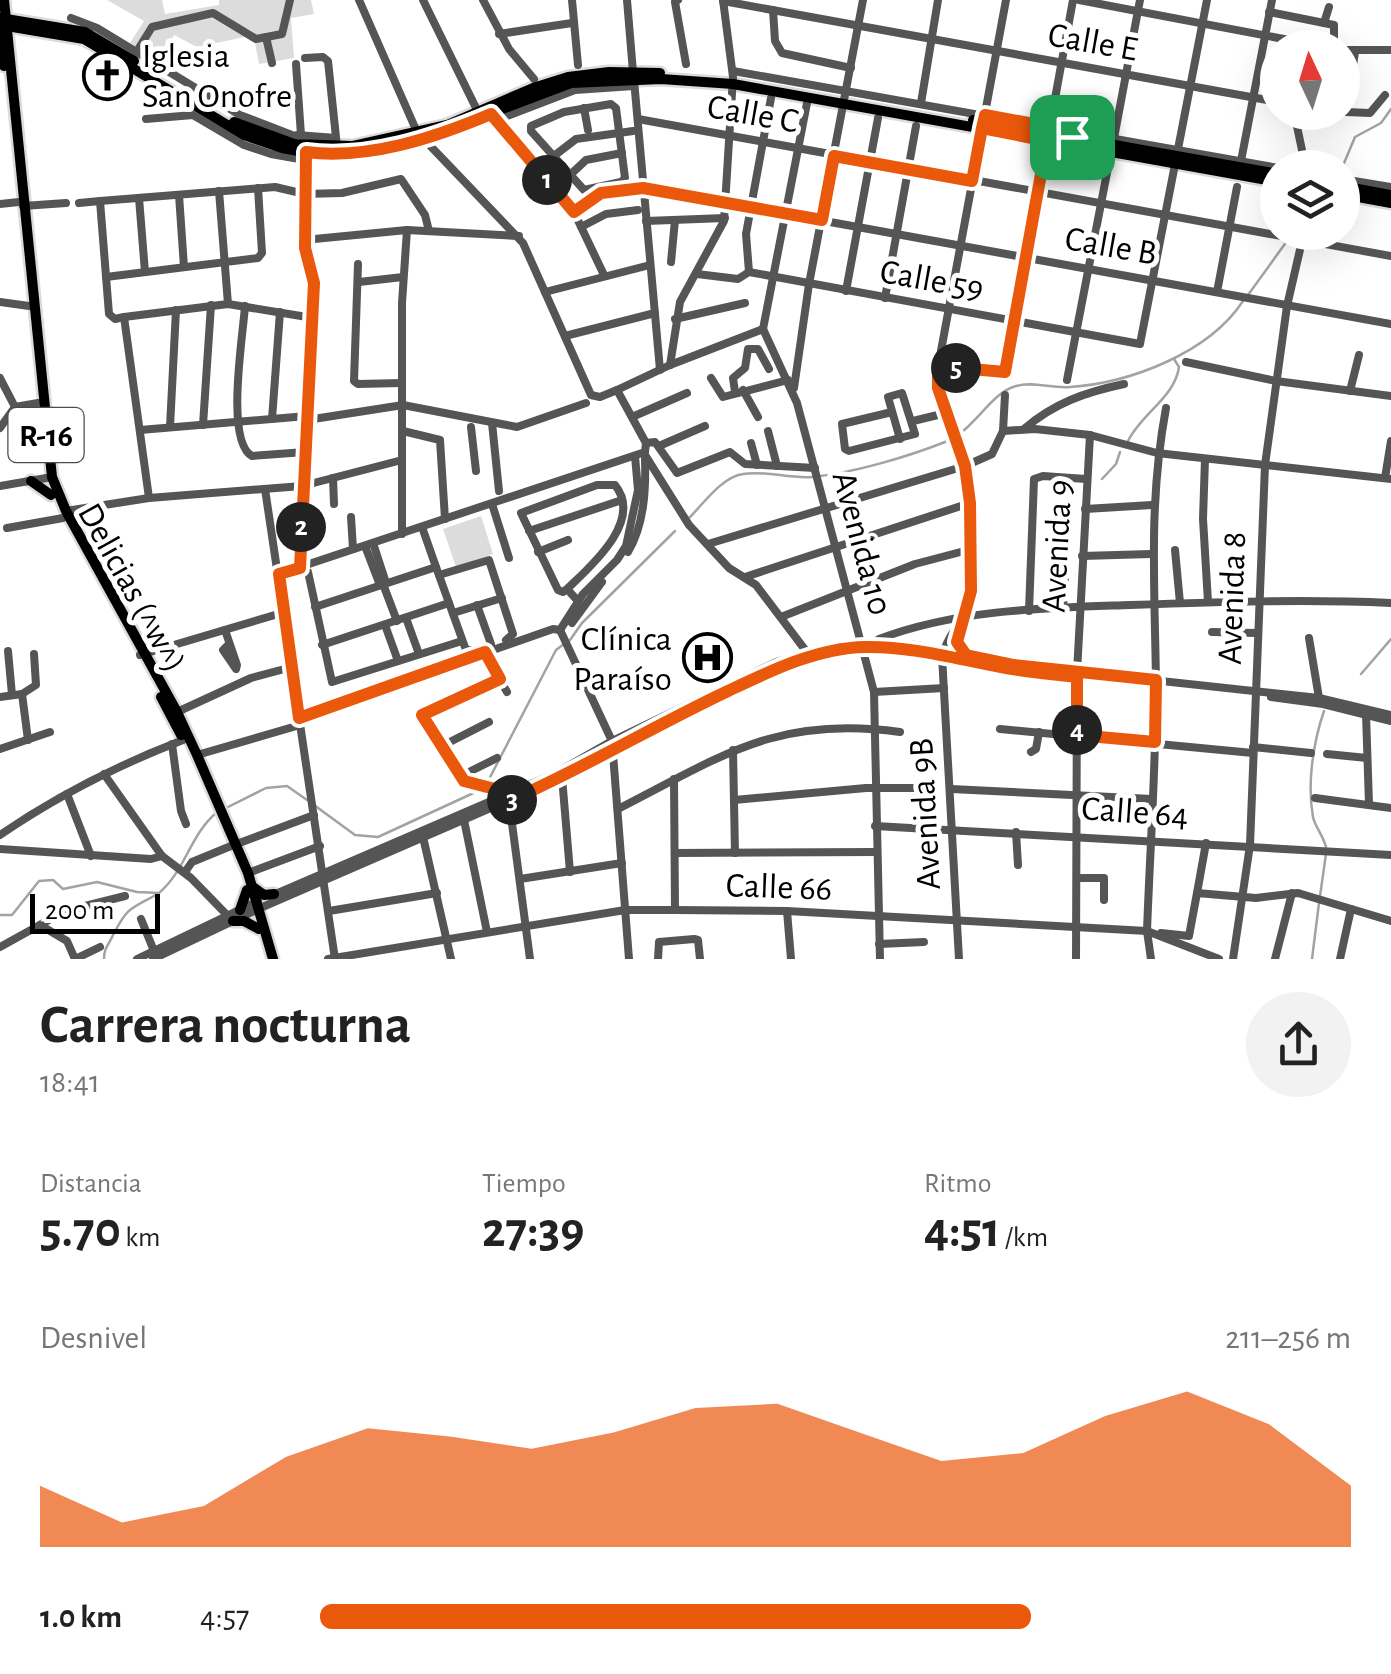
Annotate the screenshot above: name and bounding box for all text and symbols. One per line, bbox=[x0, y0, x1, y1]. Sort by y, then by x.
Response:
street label: Calle E bbox=[1045, 17, 1140, 68]
north arrow bbox=[1260, 30, 1360, 130]
map controls bbox=[1260, 30, 1360, 250]
place label: Iglesia San Onofre bbox=[142, 39, 292, 114]
church icon: Iglesia San Onofre bbox=[81, 49, 133, 101]
street label: Calle C bbox=[705, 89, 801, 140]
pin bbox=[1030, 95, 1115, 180]
icon: arrive bbox=[1045, 110, 1100, 165]
button: layers bbox=[1260, 150, 1360, 250]
pin: 1 bbox=[522, 155, 572, 205]
text: 1 bbox=[542, 166, 552, 194]
street label: Calle B bbox=[1062, 221, 1159, 272]
street label: Calle 59 bbox=[877, 254, 986, 307]
pin: 5 bbox=[931, 343, 981, 393]
text: 5 bbox=[950, 354, 962, 382]
road number: R-16 bbox=[8, 408, 84, 462]
street label: Avenida 10 bbox=[826, 468, 897, 619]
street label: Avenida 9 bbox=[1037, 479, 1078, 613]
street label: Delicias (^w^) bbox=[71, 498, 192, 678]
pin: 2 bbox=[276, 502, 326, 552]
text: 2 bbox=[294, 513, 308, 541]
street label: Avenida 8 bbox=[1213, 531, 1252, 665]
place label: Clínica Paraíso bbox=[573, 622, 672, 697]
hospital icon: Clínica Paraíso bbox=[681, 632, 733, 684]
pin: 4 bbox=[1052, 705, 1102, 755]
text: 4 bbox=[1070, 716, 1084, 744]
street label: Avenida 9B bbox=[904, 737, 947, 891]
pin: 3 bbox=[487, 775, 537, 825]
text: 3 bbox=[506, 786, 518, 814]
street label: Calle 64 bbox=[1080, 791, 1189, 834]
street label: Calle 66 bbox=[725, 868, 833, 907]
scale bar bbox=[30, 889, 160, 934]
text: 200 m bbox=[45, 897, 114, 925]
button: share bbox=[1246, 992, 1351, 1097]
text: Carrera nocturna bbox=[40, 998, 411, 1053]
text: 18:41 bbox=[40, 1066, 100, 1098]
text: Distancia bbox=[40, 1170, 142, 1198]
text: Tiempo bbox=[482, 1170, 566, 1198]
text: Ritmo bbox=[924, 1170, 991, 1198]
text: 5.70 bbox=[40, 1206, 121, 1256]
text: 27:39 bbox=[482, 1206, 584, 1256]
text: 4:51 bbox=[924, 1206, 1000, 1256]
text: km bbox=[121, 1224, 161, 1252]
text: /km bbox=[1000, 1224, 1048, 1252]
text: Desnivel bbox=[40, 1322, 147, 1354]
text: 211–256 m bbox=[1225, 1322, 1351, 1354]
text: 1.0 km bbox=[40, 1601, 122, 1633]
text: 4:57 bbox=[200, 1601, 249, 1633]

